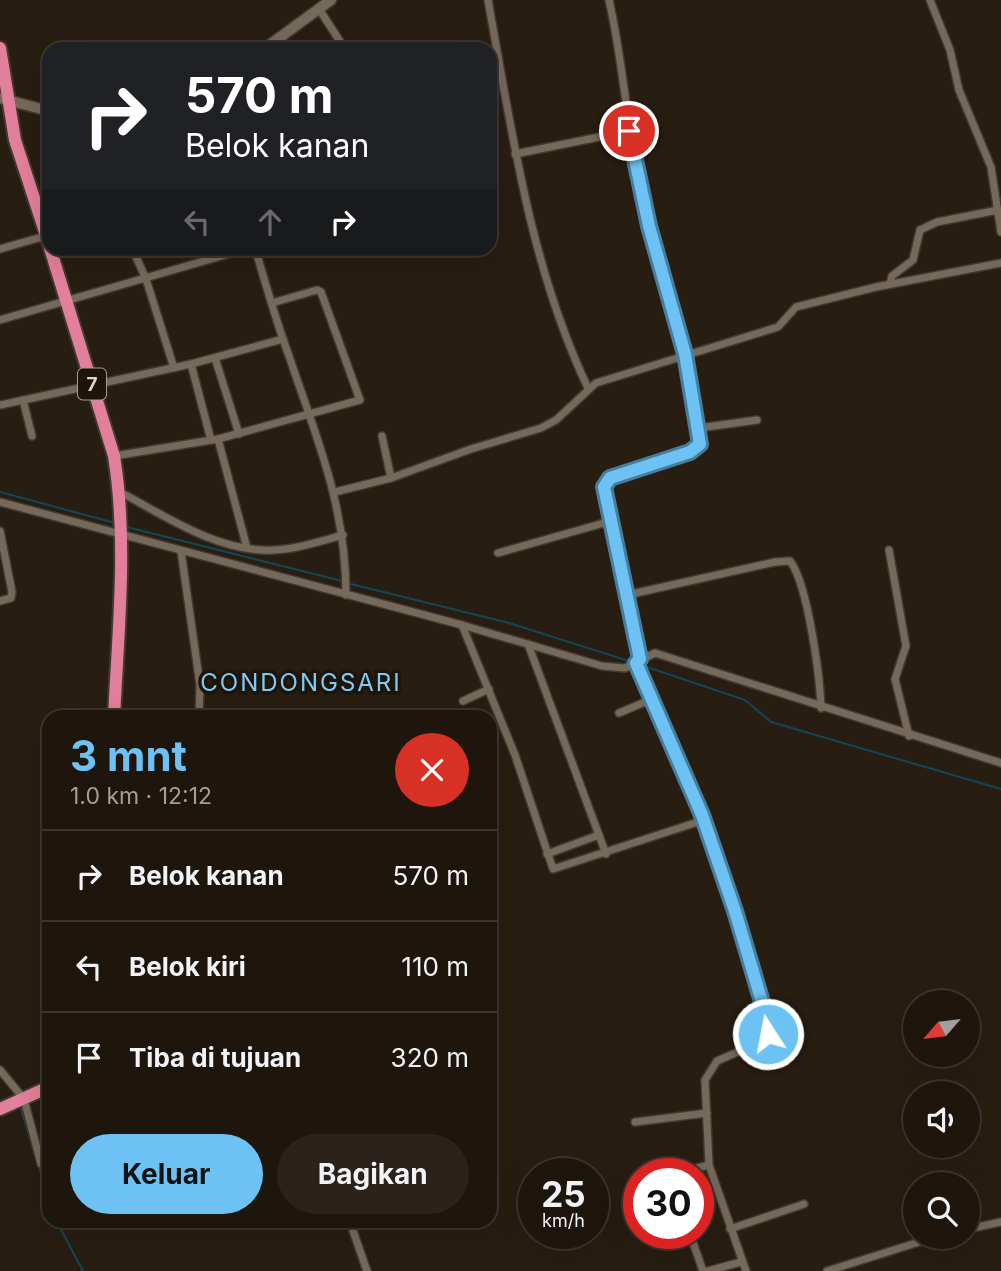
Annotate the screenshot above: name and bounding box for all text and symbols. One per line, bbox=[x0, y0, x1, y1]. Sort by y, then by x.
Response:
text: 570 m bbox=[185, 66, 333, 125]
icon: right bbox=[70, 70, 161, 161]
pin bbox=[599, 101, 659, 161]
icon: arrive bbox=[610, 112, 648, 150]
text: Belok kanan bbox=[185, 126, 369, 165]
icon: left bbox=[178, 203, 216, 241]
icon: ahead bbox=[251, 203, 289, 241]
icon: right bbox=[324, 203, 362, 241]
road number: 7 bbox=[78, 368, 106, 400]
district label: CONDONGSARI bbox=[200, 668, 402, 697]
text: 3 mnt bbox=[70, 730, 187, 781]
button: close bbox=[395, 733, 469, 807]
text: 1.0 km · 12:12 bbox=[70, 782, 212, 810]
icon: right bbox=[70, 857, 108, 895]
text: Belok kanan bbox=[129, 860, 284, 891]
text: 570 m bbox=[392, 860, 469, 891]
icon: left bbox=[70, 948, 108, 986]
text: Belok kiri bbox=[129, 951, 246, 982]
text: 110 m bbox=[401, 951, 469, 982]
north arrow bbox=[903, 990, 980, 1068]
map controls bbox=[903, 990, 980, 1249]
position arrow bbox=[731, 997, 805, 1071]
icon: arrive bbox=[70, 1039, 108, 1077]
text: Tiba di tujuan bbox=[129, 1042, 301, 1073]
text: 320 m bbox=[391, 1042, 469, 1073]
button: sound bbox=[903, 1081, 980, 1158]
button: Keluar bbox=[70, 1134, 263, 1214]
button: Bagikan bbox=[277, 1134, 469, 1214]
speed limit sign: 30 bbox=[623, 1158, 714, 1249]
button: search bbox=[903, 1172, 980, 1249]
text: 25 bbox=[541, 1173, 586, 1215]
text: km/h bbox=[542, 1210, 585, 1231]

